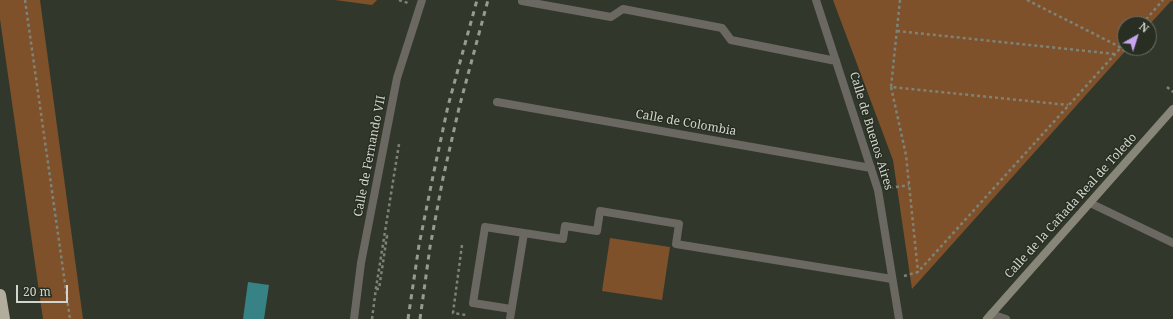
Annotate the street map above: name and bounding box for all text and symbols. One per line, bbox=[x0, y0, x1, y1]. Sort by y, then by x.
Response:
north arrow bbox=[1117, 16, 1157, 56]
text: N bbox=[1136, 19, 1152, 36]
street label: Calle de Buenos Aires bbox=[846, 70, 896, 192]
street label: Calle de Fernando VII bbox=[351, 94, 389, 218]
street label: Calle de Colombia bbox=[634, 107, 738, 139]
street label: Calle de la Cañada Real de Toledo bbox=[1002, 130, 1140, 282]
scale bar bbox=[18, 277, 70, 303]
text: 20 m bbox=[23, 283, 51, 300]

